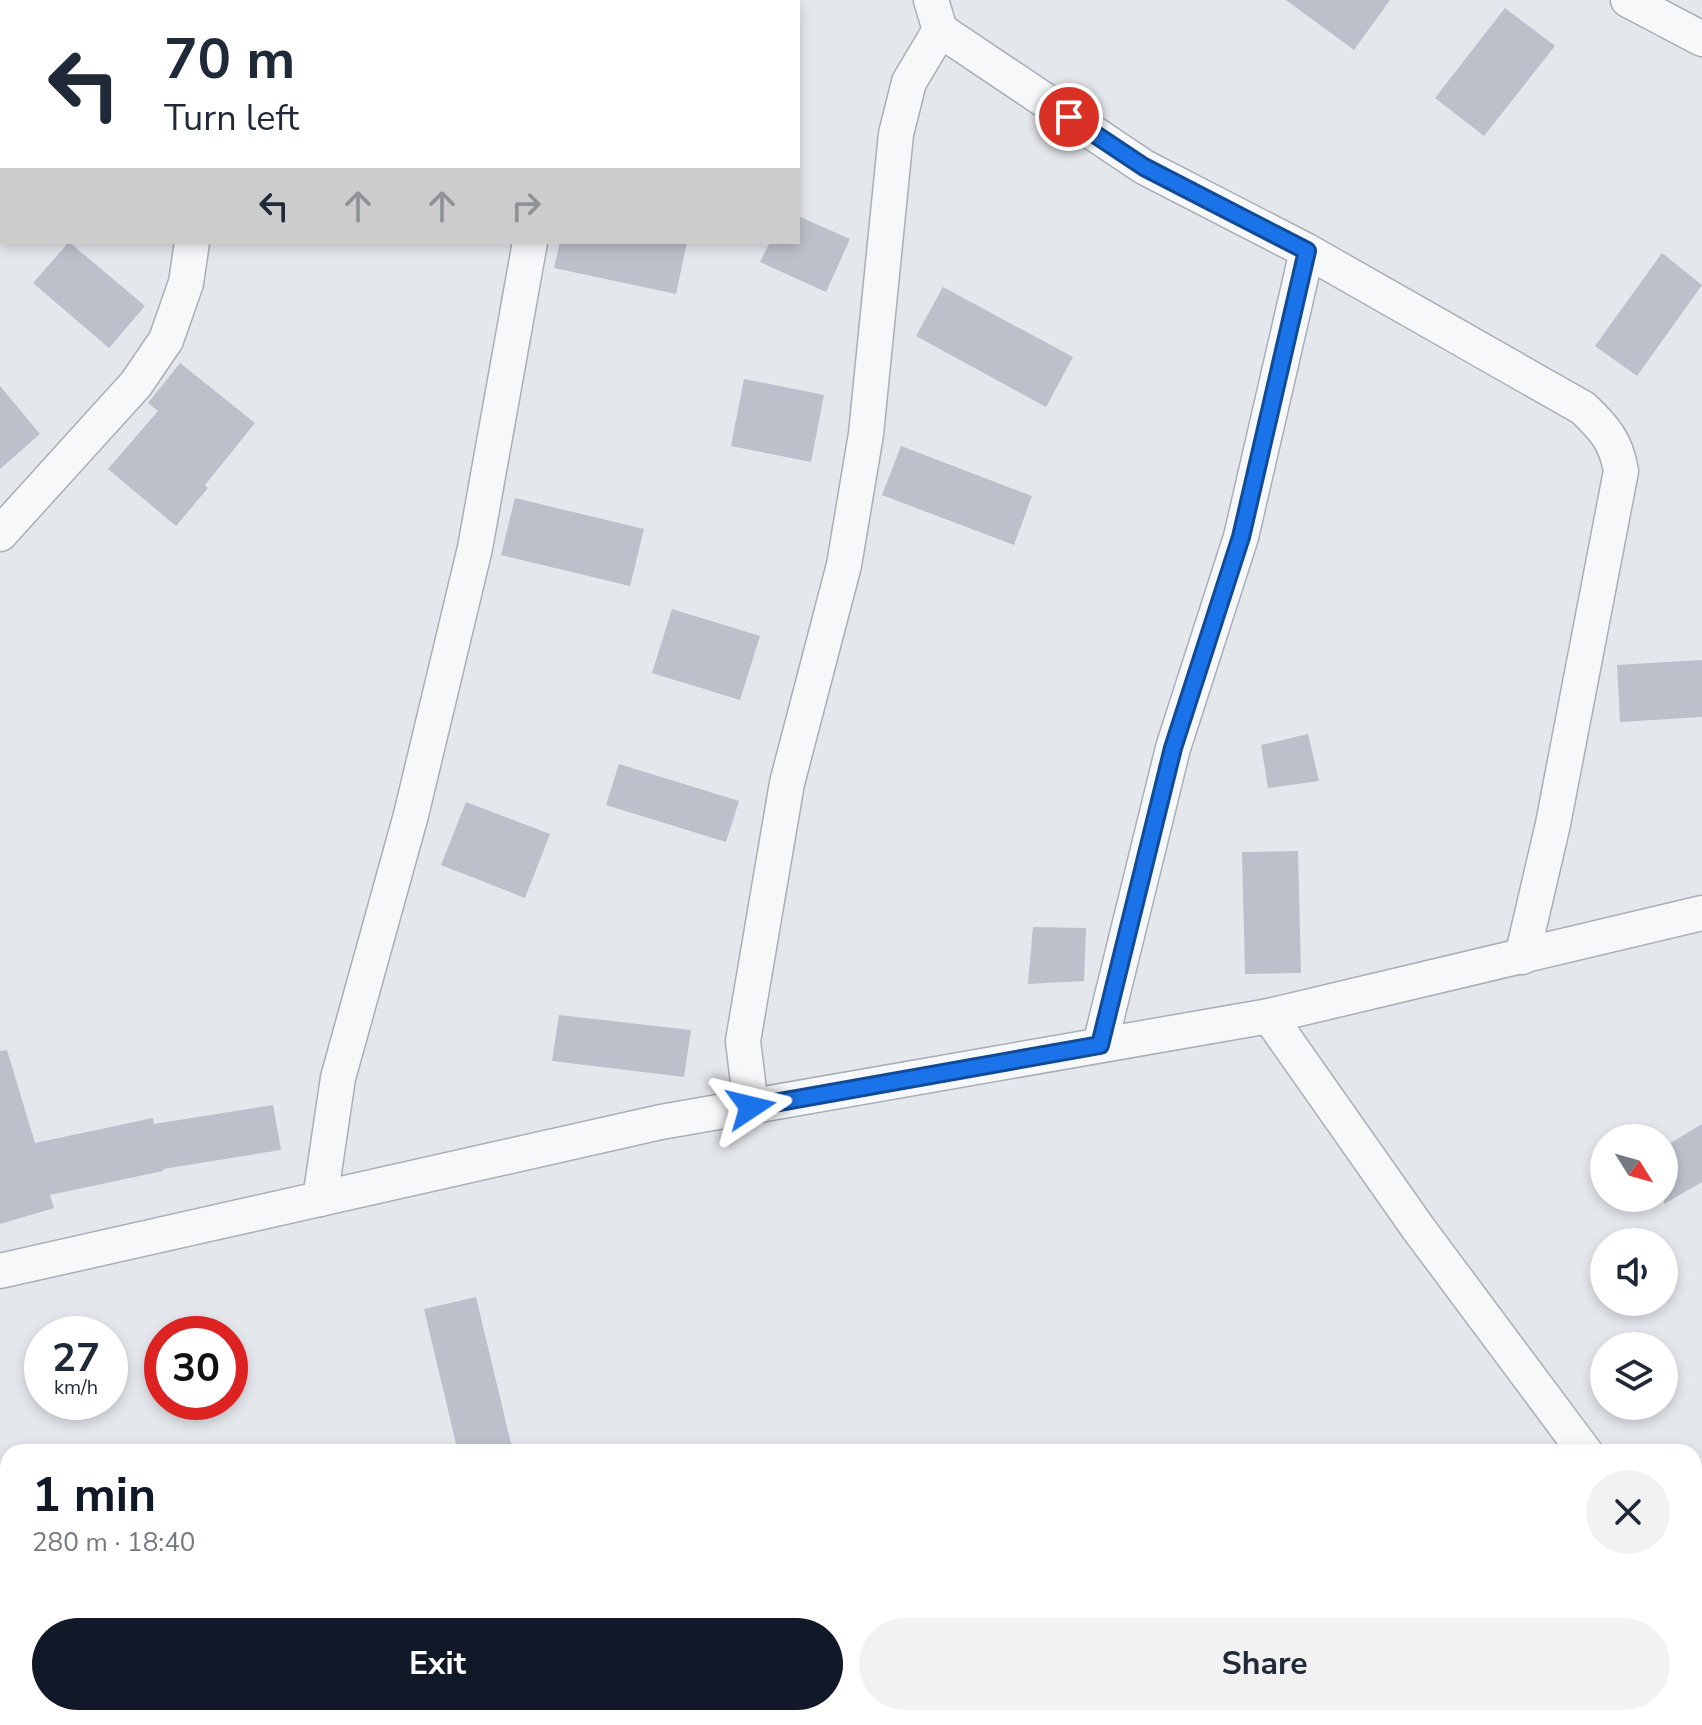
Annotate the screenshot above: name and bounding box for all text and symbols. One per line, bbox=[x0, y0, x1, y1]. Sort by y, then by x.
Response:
text: 70 m bbox=[164, 21, 295, 98]
icon: left bbox=[32, 32, 136, 136]
pin bbox=[1035, 83, 1103, 151]
text: Turn left bbox=[164, 94, 299, 143]
icon: arrive bbox=[1047, 95, 1091, 139]
icon: left bbox=[252, 184, 296, 228]
icon: ahead bbox=[336, 184, 380, 228]
icon: ahead bbox=[420, 184, 464, 228]
icon: right bbox=[504, 184, 548, 228]
position arrow bbox=[709, 1065, 793, 1149]
north arrow bbox=[1590, 1124, 1678, 1212]
map controls bbox=[1590, 1124, 1678, 1420]
button: sound bbox=[1590, 1228, 1678, 1316]
speed limit sign: 30 bbox=[144, 1316, 248, 1420]
text: 27 bbox=[52, 1331, 100, 1385]
button: layers bbox=[1590, 1332, 1678, 1420]
text: km/h bbox=[54, 1374, 98, 1401]
text: 1 min bbox=[32, 1462, 156, 1528]
button: close bbox=[1586, 1470, 1670, 1554]
text: 280 m · 18:40 bbox=[32, 1525, 195, 1560]
button: Exit bbox=[32, 1618, 843, 1710]
button: Share bbox=[859, 1618, 1670, 1710]

